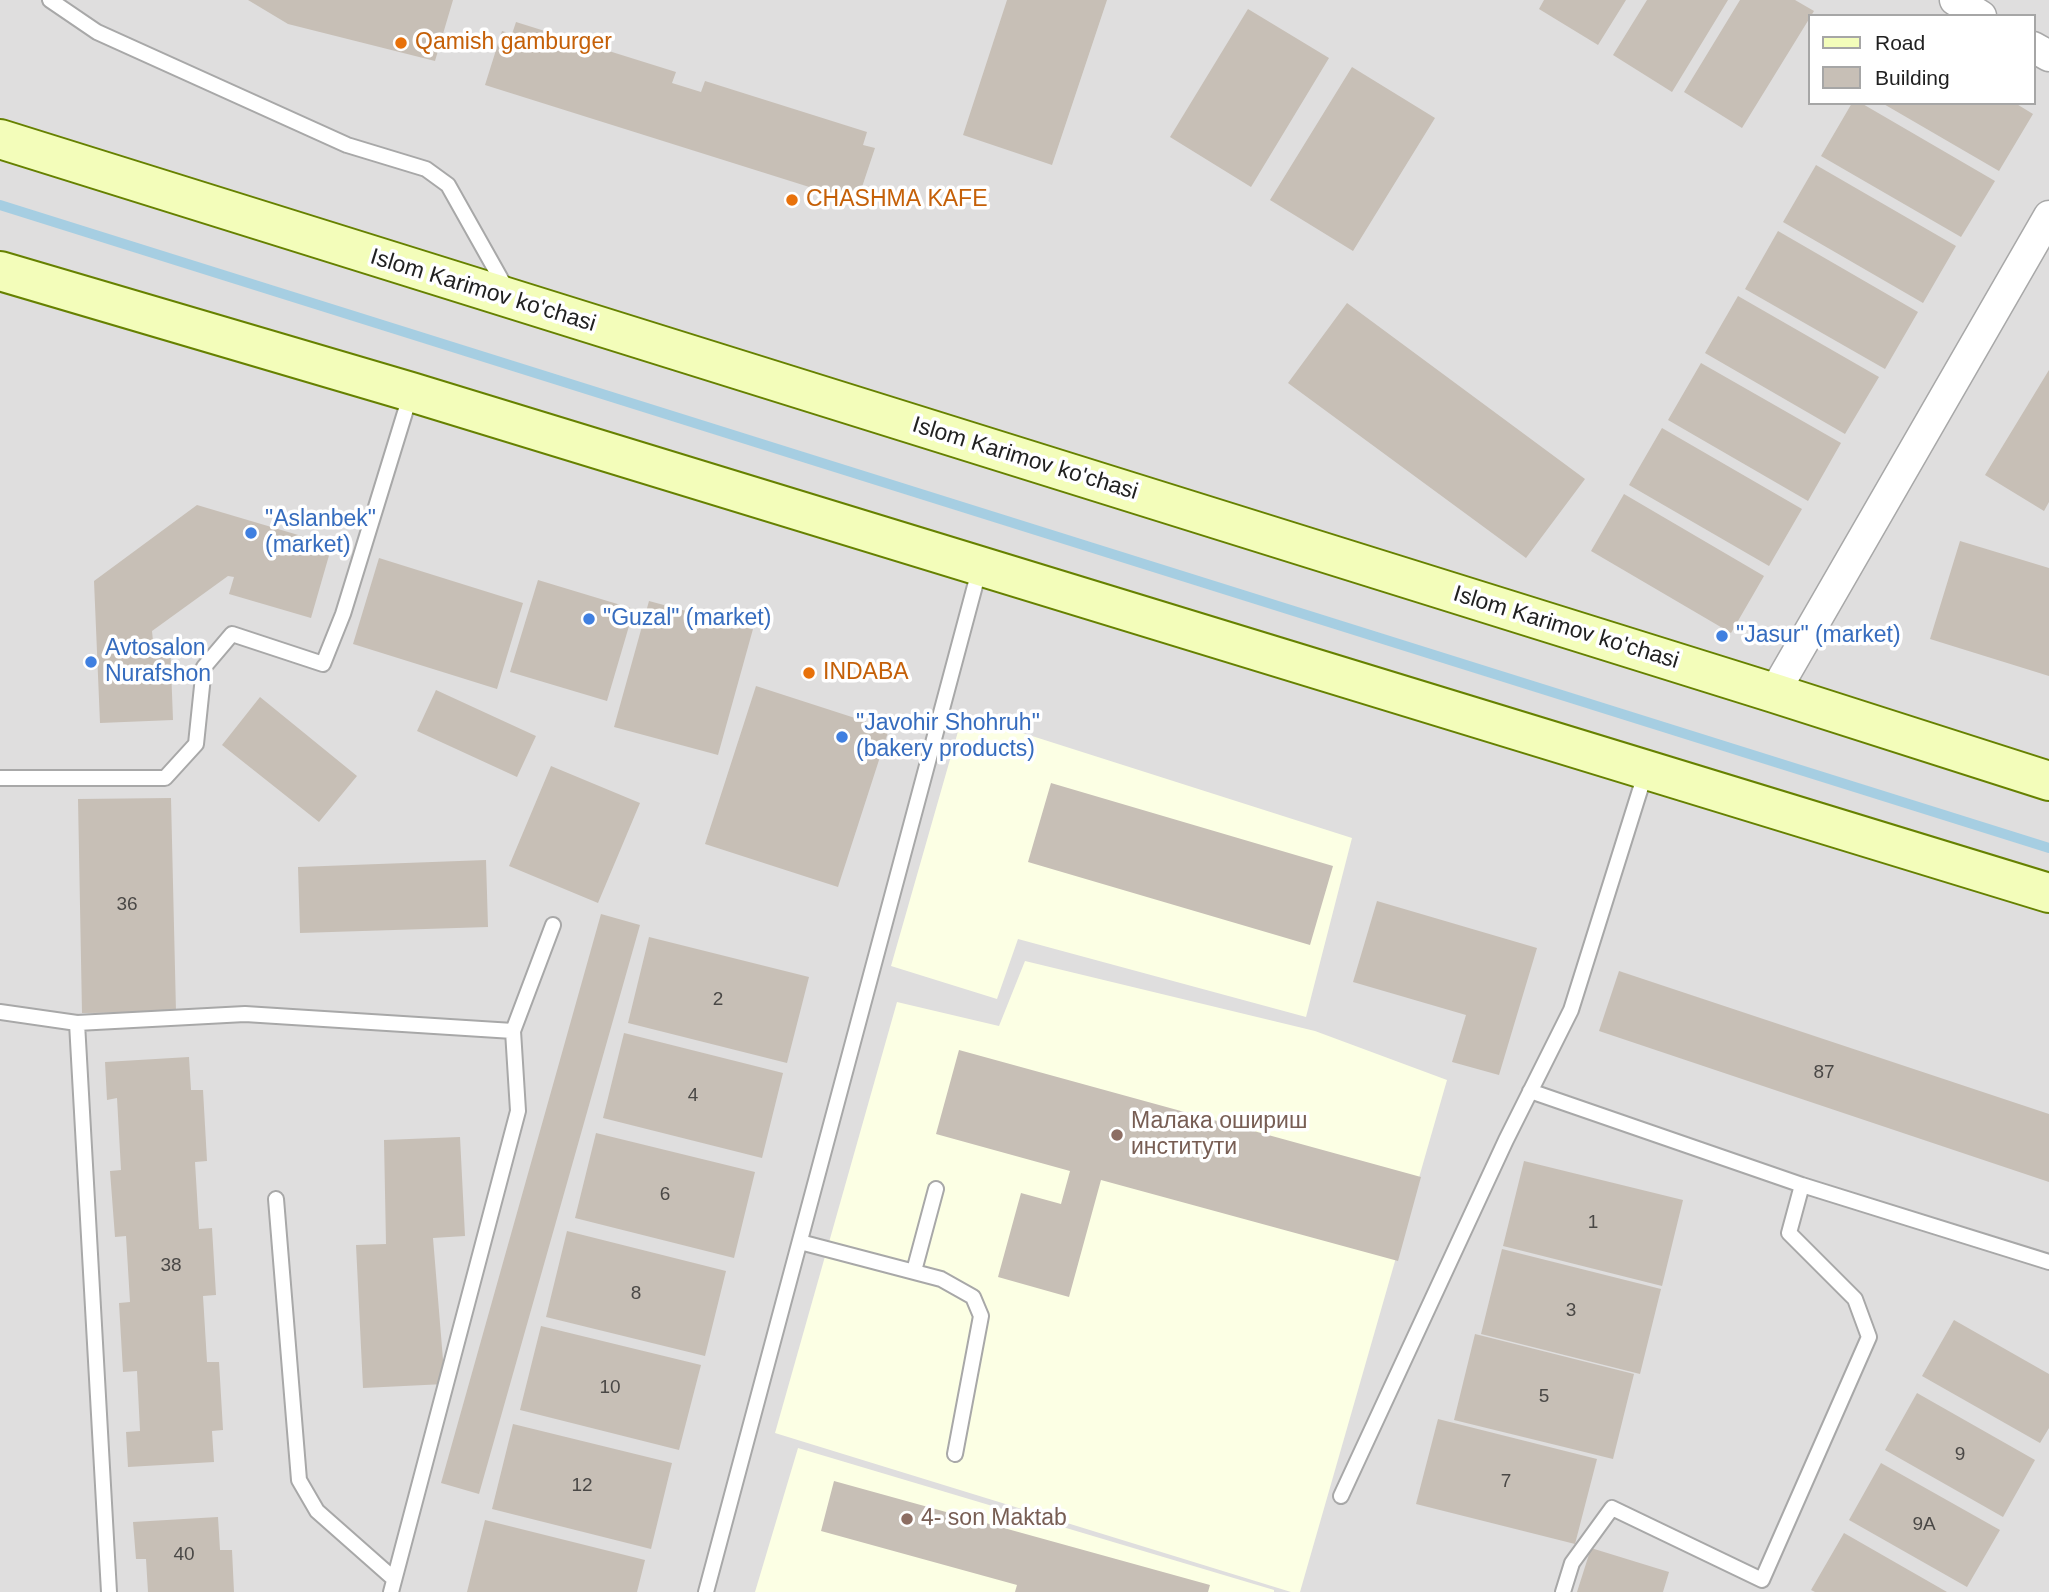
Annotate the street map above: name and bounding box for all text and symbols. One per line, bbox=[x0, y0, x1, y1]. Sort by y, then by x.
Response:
legend bbox=[1808, 14, 2035, 105]
place label: Qamish gamburger bbox=[415, 29, 612, 57]
text: Road bbox=[1875, 31, 1925, 54]
marker: Qamish gamburger bbox=[393, 35, 409, 51]
text: Building bbox=[1875, 66, 1950, 89]
place label: CHASHMA KAFE bbox=[806, 186, 987, 214]
marker: CHASHMA KAFE bbox=[784, 192, 800, 208]
street label: Islom Karimov ko'chasi bbox=[367, 244, 599, 338]
street label: Islom Karimov ko'chasi bbox=[909, 412, 1141, 506]
place label: "Aslanbek" (market) bbox=[265, 506, 376, 560]
marker: "Aslanbek" (market) bbox=[243, 525, 259, 541]
street label: Islom Karimov ko'chasi bbox=[1450, 581, 1682, 675]
place label: "Guzal" (market) bbox=[603, 605, 771, 633]
marker: "Guzal" (market) bbox=[581, 611, 597, 627]
place label: "Jasur" (market) bbox=[1736, 622, 1901, 650]
marker: "Jasur" (market) bbox=[1714, 628, 1730, 644]
place label: Avtosalon Nurafshon bbox=[105, 635, 211, 689]
marker: Avtosalon Nurafshon bbox=[83, 654, 99, 670]
place label: INDABA bbox=[823, 659, 909, 687]
marker: INDABA bbox=[801, 665, 817, 681]
place label: "Javohir Shohruh" (bakery products) bbox=[856, 710, 1040, 764]
marker: "Javohir Shohruh" (bakery products) bbox=[834, 729, 850, 745]
house number: 36 bbox=[116, 894, 138, 916]
house number: 2 bbox=[713, 989, 723, 1011]
house number: 87 bbox=[1813, 1062, 1835, 1084]
house number: 4 bbox=[688, 1085, 698, 1107]
place label: Малака ошириш институти bbox=[1131, 1108, 1307, 1162]
marker: Малака ошириш институти bbox=[1109, 1127, 1125, 1143]
house number: 6 bbox=[660, 1184, 670, 1206]
house number: 1 bbox=[1588, 1212, 1598, 1234]
house number: 38 bbox=[160, 1255, 182, 1277]
house number: 8 bbox=[631, 1283, 641, 1305]
house number: 3 bbox=[1566, 1300, 1576, 1322]
house number: 10 bbox=[599, 1377, 621, 1399]
house number: 5 bbox=[1539, 1386, 1549, 1408]
house number: 9 bbox=[1955, 1444, 1965, 1466]
house number: 7 bbox=[1501, 1471, 1511, 1493]
house number: 12 bbox=[571, 1475, 593, 1497]
place label: 4- son Maktab bbox=[921, 1505, 1067, 1533]
marker: 4- son Maktab bbox=[899, 1511, 915, 1527]
house number: 9A bbox=[1912, 1514, 1936, 1536]
house number: 40 bbox=[173, 1544, 195, 1566]

